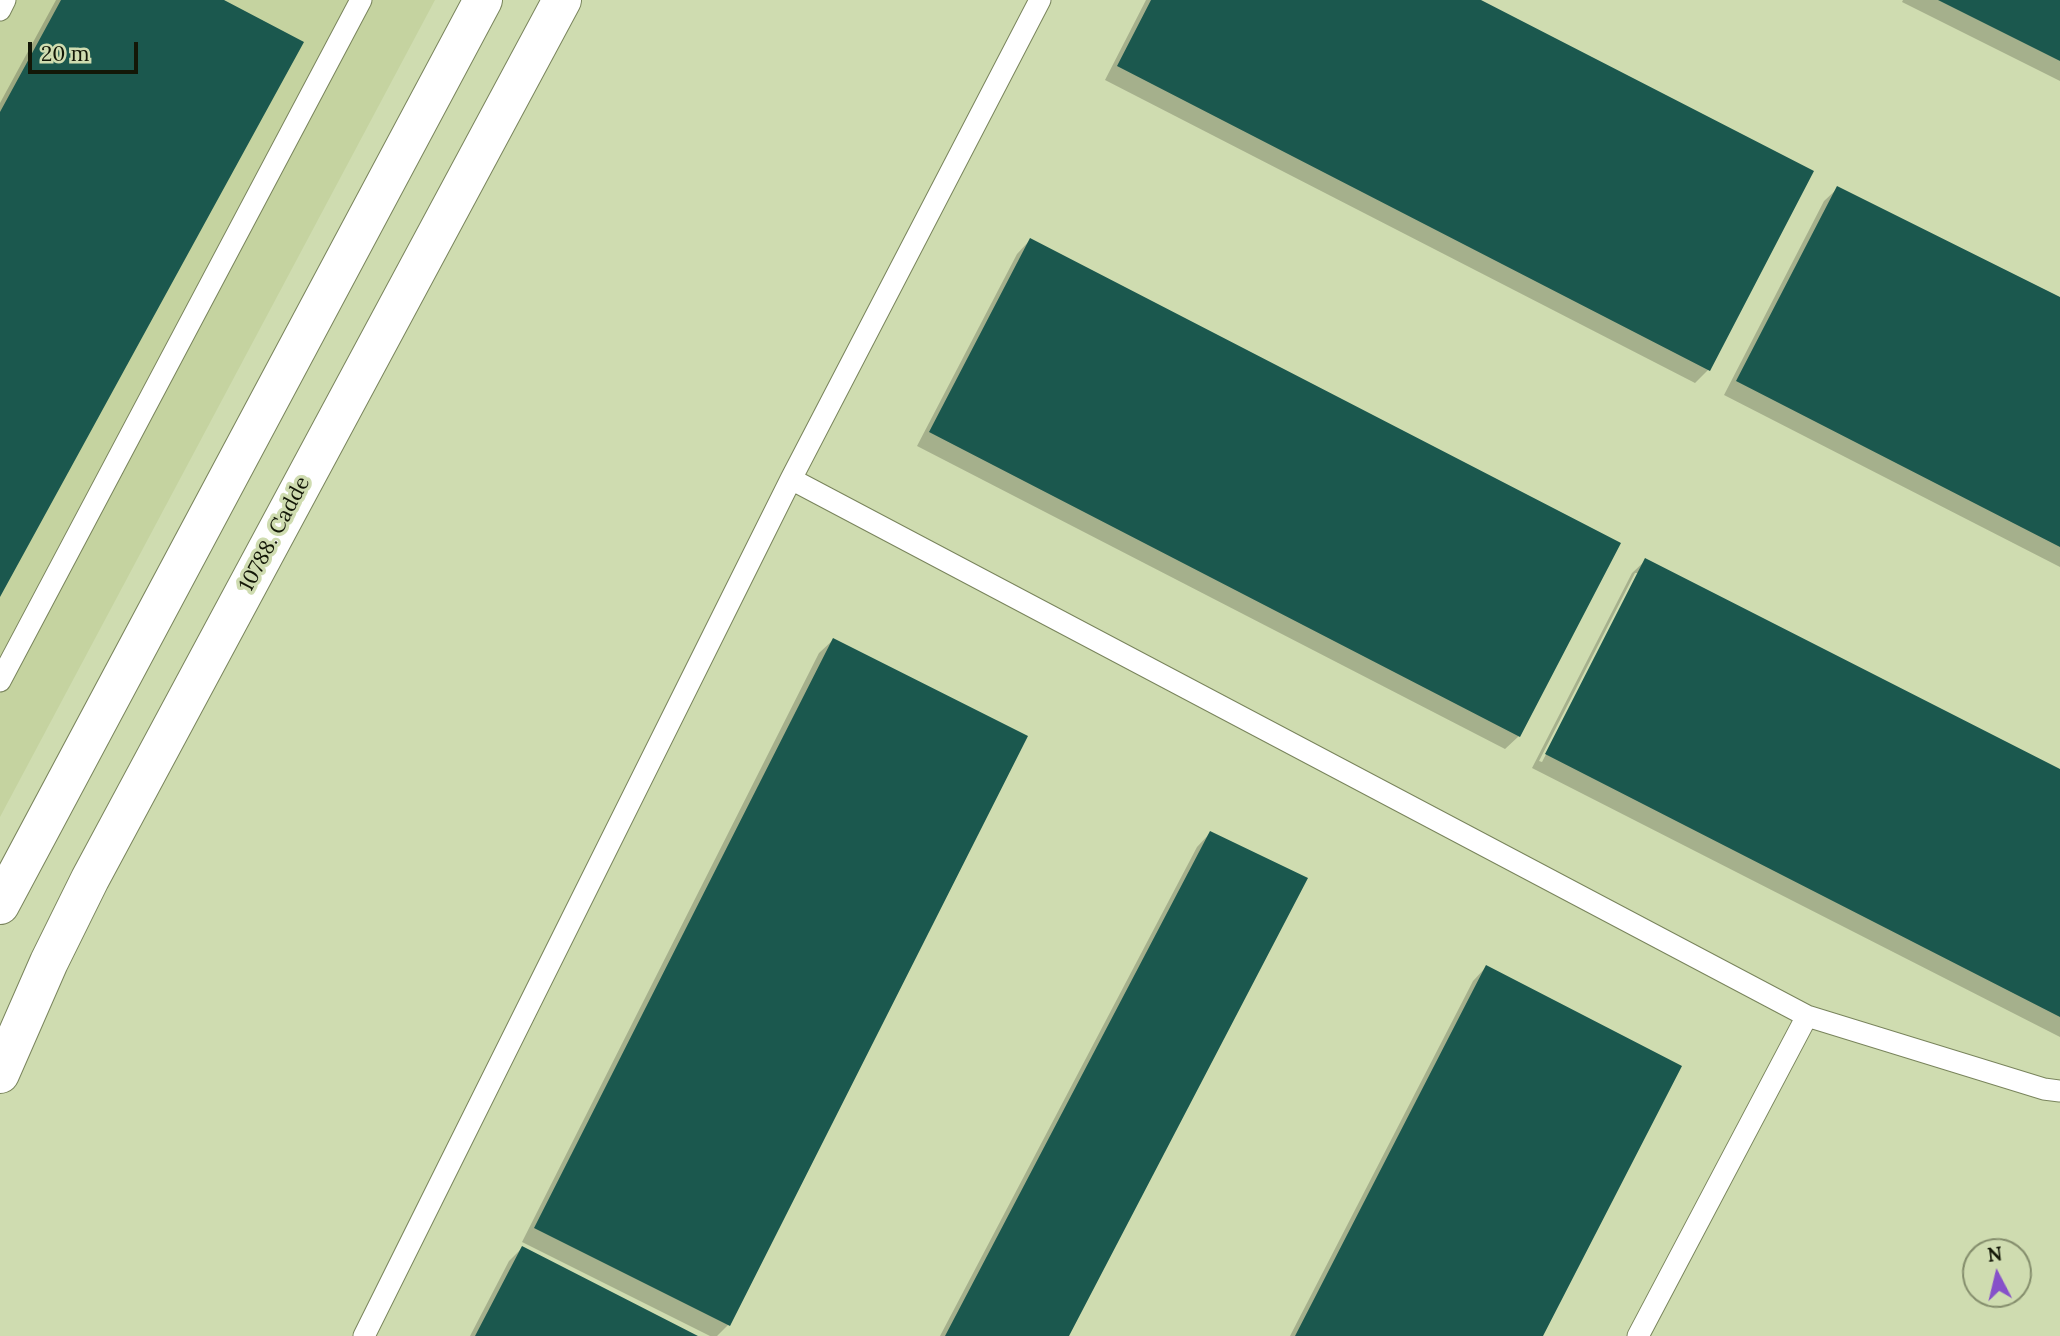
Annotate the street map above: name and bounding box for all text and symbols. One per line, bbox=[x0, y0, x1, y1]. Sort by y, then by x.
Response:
scale bar bbox=[32, 28, 142, 72]
text: 20 m bbox=[41, 40, 90, 67]
street label: 10788. Cadde bbox=[234, 472, 316, 596]
north arrow bbox=[1962, 1238, 2032, 1308]
text: N bbox=[1986, 1241, 2003, 1267]

